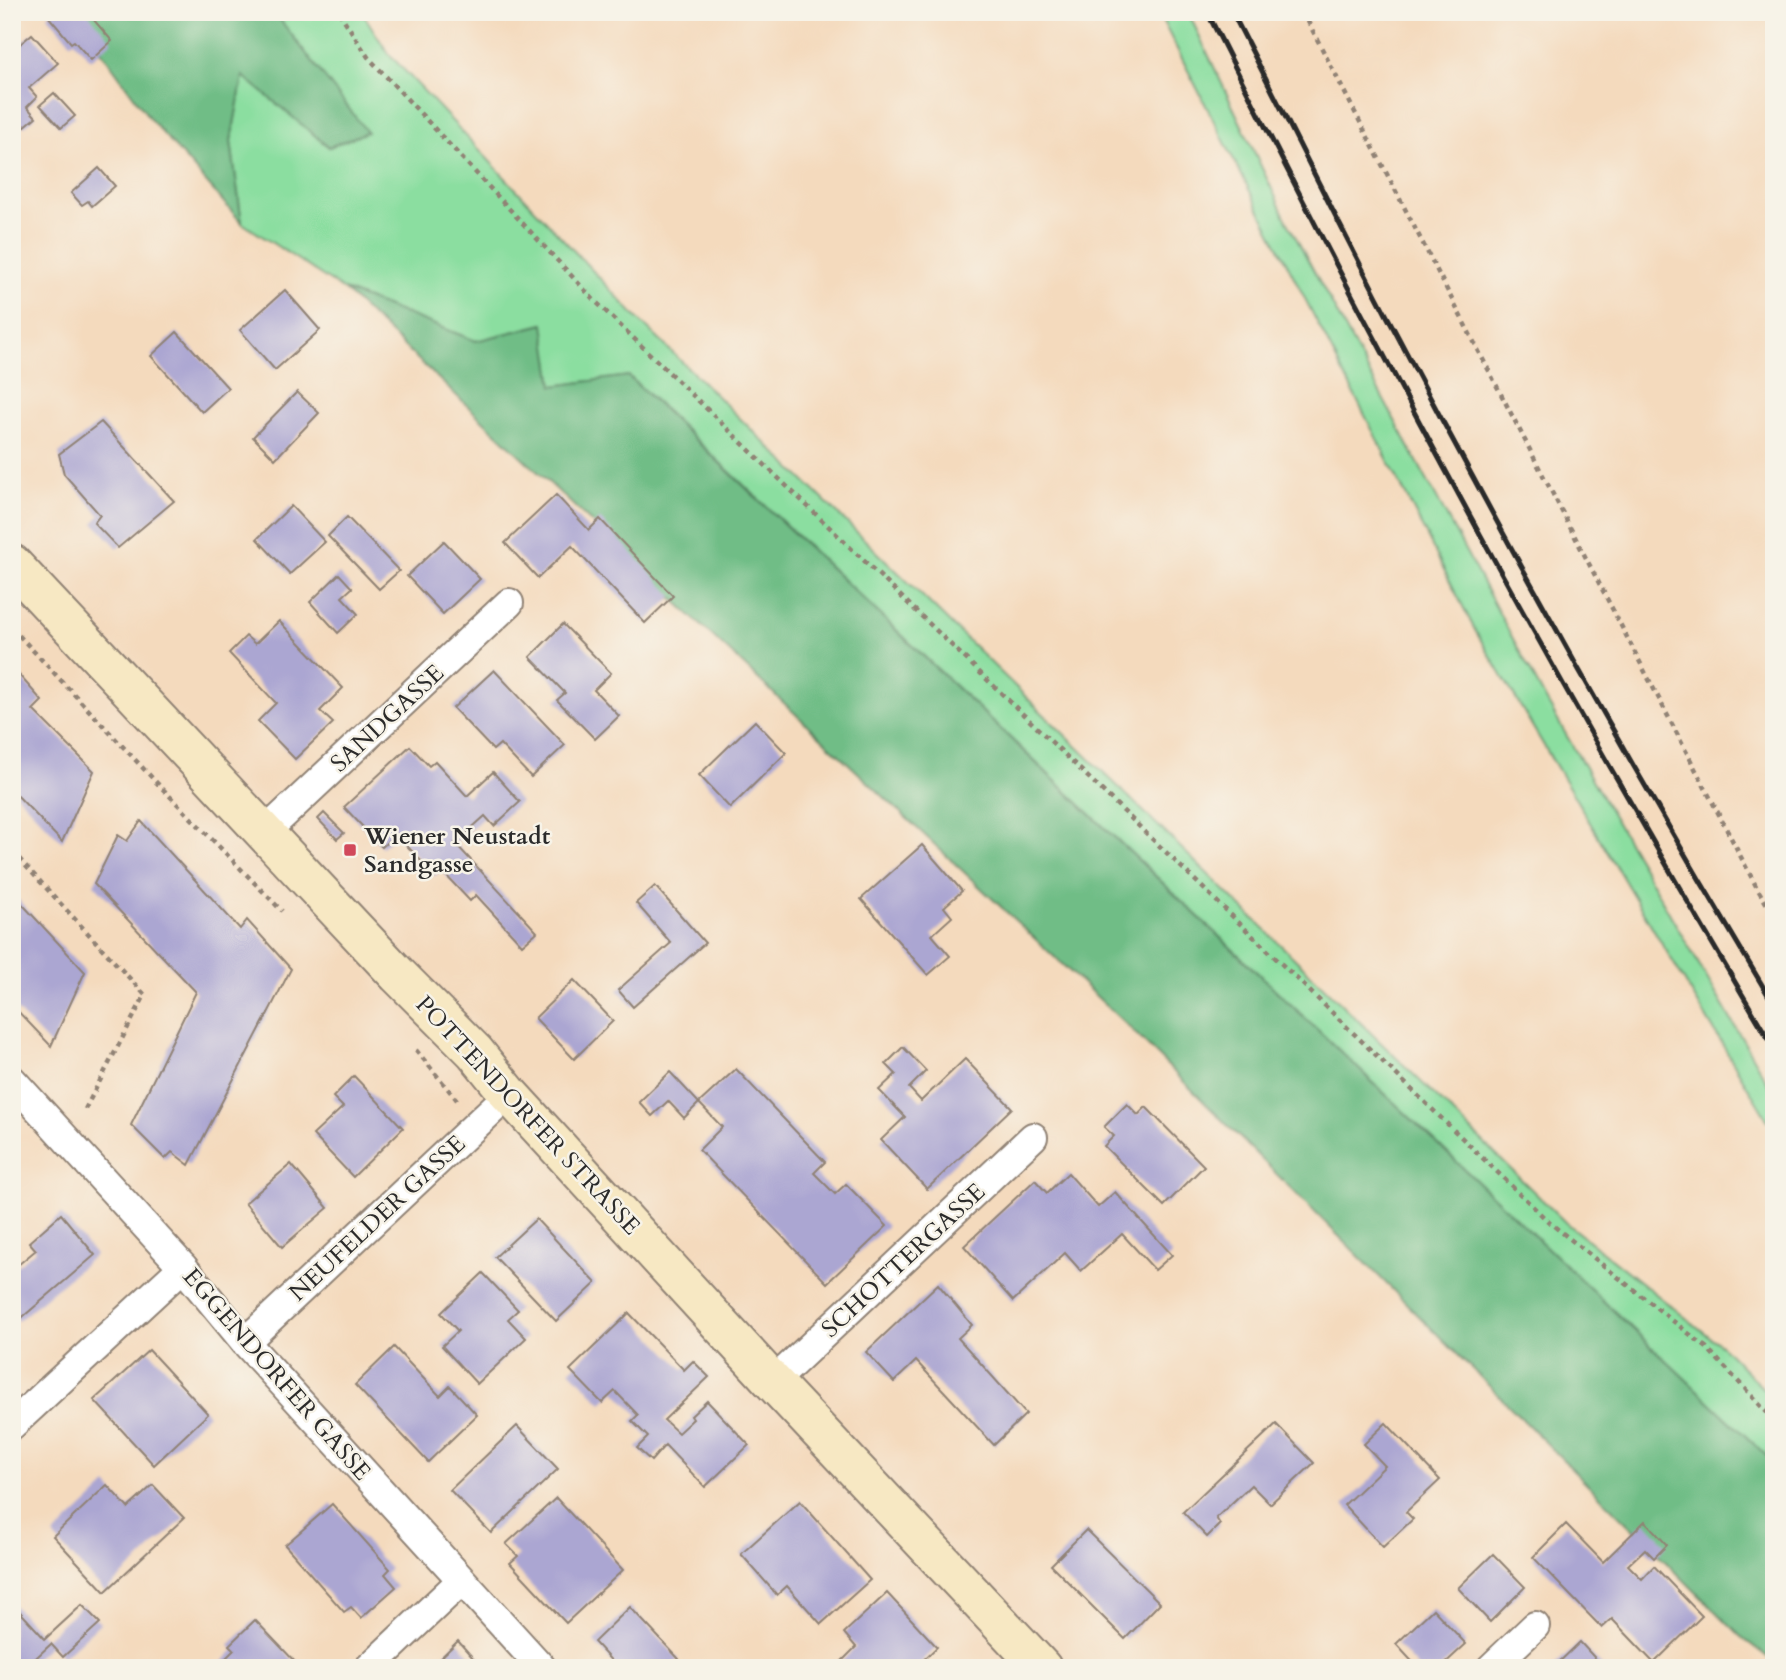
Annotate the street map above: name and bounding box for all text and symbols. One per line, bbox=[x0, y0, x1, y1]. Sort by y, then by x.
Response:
street label: SANDGASSE bbox=[323, 657, 451, 780]
place label: Wiener Neustadt Sandgasse bbox=[363, 820, 551, 881]
marker: Wiener Neustadt Sandgasse bbox=[342, 842, 358, 858]
street label: POTTENDORFER STRASSE bbox=[408, 989, 647, 1242]
street label: NEUFELDER GASSE bbox=[282, 1128, 473, 1309]
street label: SCHOTTERGASSE bbox=[814, 1176, 992, 1345]
street label: EGGENDORFER GASSE bbox=[175, 1261, 378, 1488]

